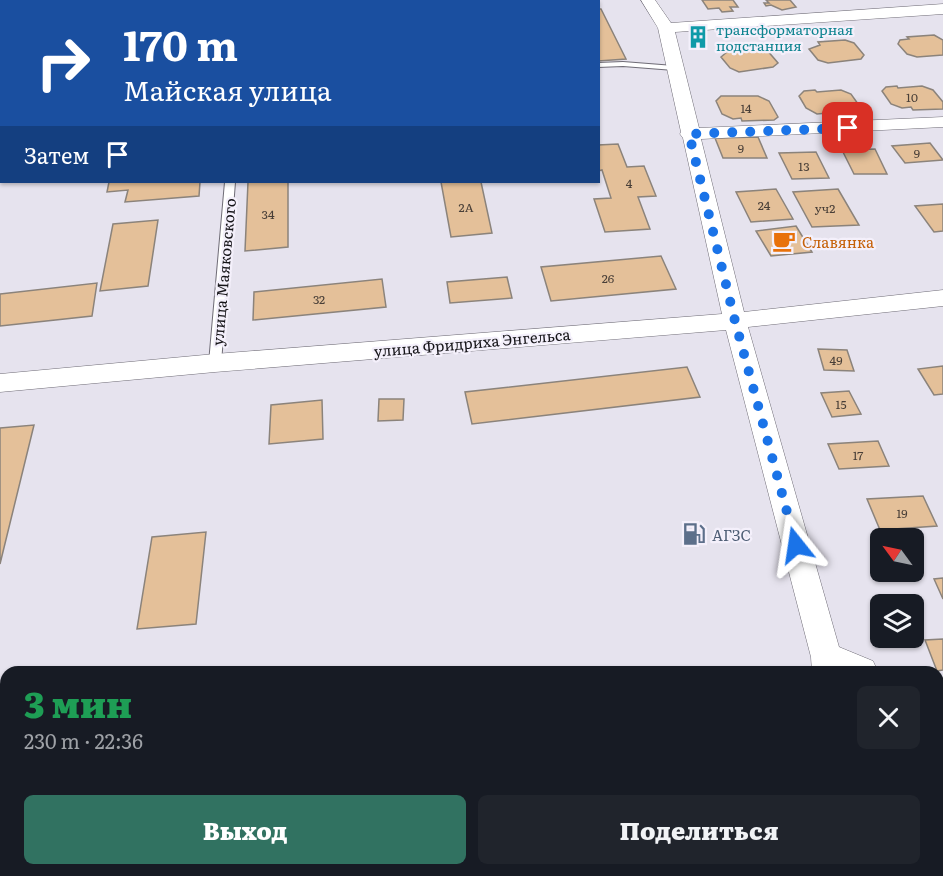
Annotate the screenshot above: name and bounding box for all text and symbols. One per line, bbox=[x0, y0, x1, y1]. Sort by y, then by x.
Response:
text: 170 m bbox=[123, 12, 238, 74]
place label: трансформаторная подстанция bbox=[716, 19, 853, 55]
icon: right bbox=[24, 24, 102, 102]
building icon: трансформаторная подстанция bbox=[685, 24, 711, 50]
text: Майская улица bbox=[123, 69, 332, 109]
house number: 10 bbox=[906, 88, 918, 106]
house number: 14 bbox=[740, 99, 752, 117]
pin bbox=[822, 102, 873, 153]
icon: arrive bbox=[831, 111, 864, 144]
text: Затем bbox=[24, 138, 89, 171]
icon: arrive bbox=[101, 138, 134, 171]
house number: 9 bbox=[738, 139, 744, 157]
house number: 9 bbox=[914, 144, 920, 162]
house number: 13 bbox=[798, 157, 810, 175]
house number: 4 bbox=[626, 174, 633, 192]
house number: 24 bbox=[758, 196, 771, 214]
street label: улица Маяковского bbox=[205, 197, 241, 347]
house number: 2А bbox=[459, 198, 474, 216]
house number: уч2 bbox=[815, 199, 835, 217]
house number: 34 bbox=[261, 205, 275, 223]
cafe icon: Славянка bbox=[771, 228, 797, 254]
place label: Славянка bbox=[802, 230, 875, 253]
house number: 26 bbox=[602, 269, 615, 287]
house number: 32 bbox=[313, 290, 325, 308]
street label: улица Фридриха Энгельса bbox=[373, 322, 572, 362]
house number: 49 bbox=[830, 351, 842, 369]
house number: 15 bbox=[836, 395, 846, 413]
house number: 17 bbox=[853, 446, 863, 464]
house number: 19 bbox=[896, 504, 908, 522]
position arrow bbox=[764, 513, 828, 577]
fuel station icon: АГЗС bbox=[681, 521, 707, 547]
place label: АГЗС bbox=[712, 523, 751, 546]
north arrow bbox=[870, 528, 924, 582]
map controls bbox=[870, 528, 924, 648]
button: layers bbox=[870, 594, 924, 648]
text: 3 мин bbox=[24, 676, 132, 729]
button: close bbox=[857, 686, 920, 749]
text: 230 m · 22:36 bbox=[24, 725, 143, 755]
button: Выход bbox=[24, 795, 466, 864]
button: Поделиться bbox=[478, 795, 920, 864]

